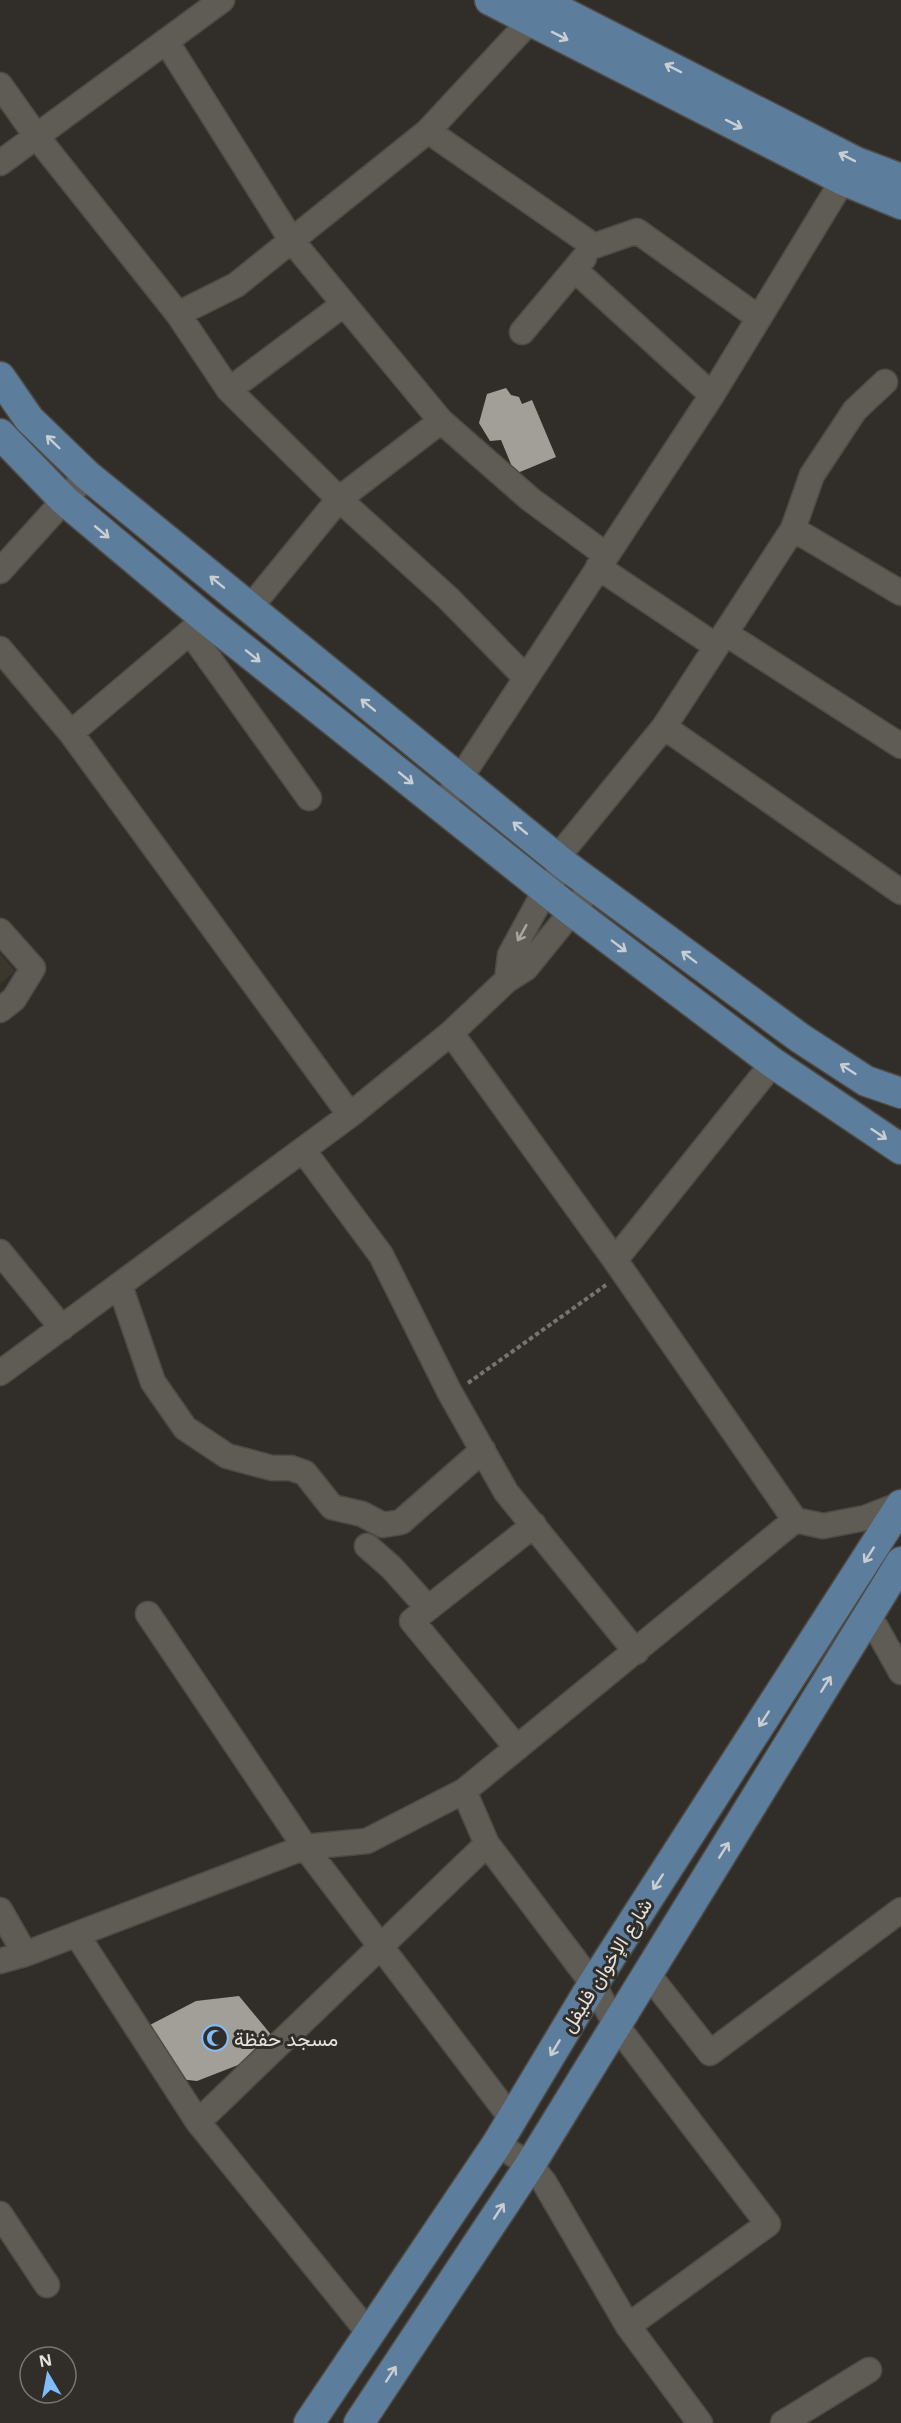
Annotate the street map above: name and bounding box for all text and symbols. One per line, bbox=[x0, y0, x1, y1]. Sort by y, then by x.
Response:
one-way arrow bbox=[551, 31, 569, 42]
one-way arrow bbox=[664, 62, 682, 74]
one-way arrow bbox=[725, 119, 743, 130]
one-way arrow bbox=[838, 151, 856, 162]
one-way arrow bbox=[45, 435, 60, 449]
one-way arrow bbox=[94, 525, 110, 538]
one-way arrow bbox=[210, 575, 225, 589]
one-way arrow bbox=[245, 650, 261, 663]
one-way arrow bbox=[361, 698, 377, 711]
one-way arrow bbox=[397, 771, 413, 784]
one-way arrow bbox=[512, 821, 528, 834]
one-way arrow bbox=[516, 924, 528, 941]
one-way arrow bbox=[611, 939, 627, 952]
one-way arrow bbox=[681, 951, 697, 963]
one-way arrow bbox=[840, 1063, 857, 1075]
one-way arrow bbox=[870, 1128, 886, 1140]
one-way arrow bbox=[863, 1546, 876, 1563]
one-way arrow bbox=[821, 1676, 833, 1693]
one-way arrow bbox=[757, 1710, 770, 1727]
one-way arrow bbox=[718, 1842, 730, 1859]
one-way arrow bbox=[652, 1874, 665, 1891]
street label: شارع الإخوان فليفل bbox=[554, 1893, 659, 2038]
mosque icon: مسجد حفظة bbox=[200, 2023, 230, 2053]
place label: مسجد حفظة bbox=[234, 2025, 338, 2052]
one-way arrow bbox=[548, 2039, 560, 2056]
one-way arrow bbox=[493, 2204, 505, 2220]
north arrow bbox=[18, 2345, 78, 2405]
text: N bbox=[37, 2348, 54, 2372]
one-way arrow bbox=[386, 2366, 398, 2383]

